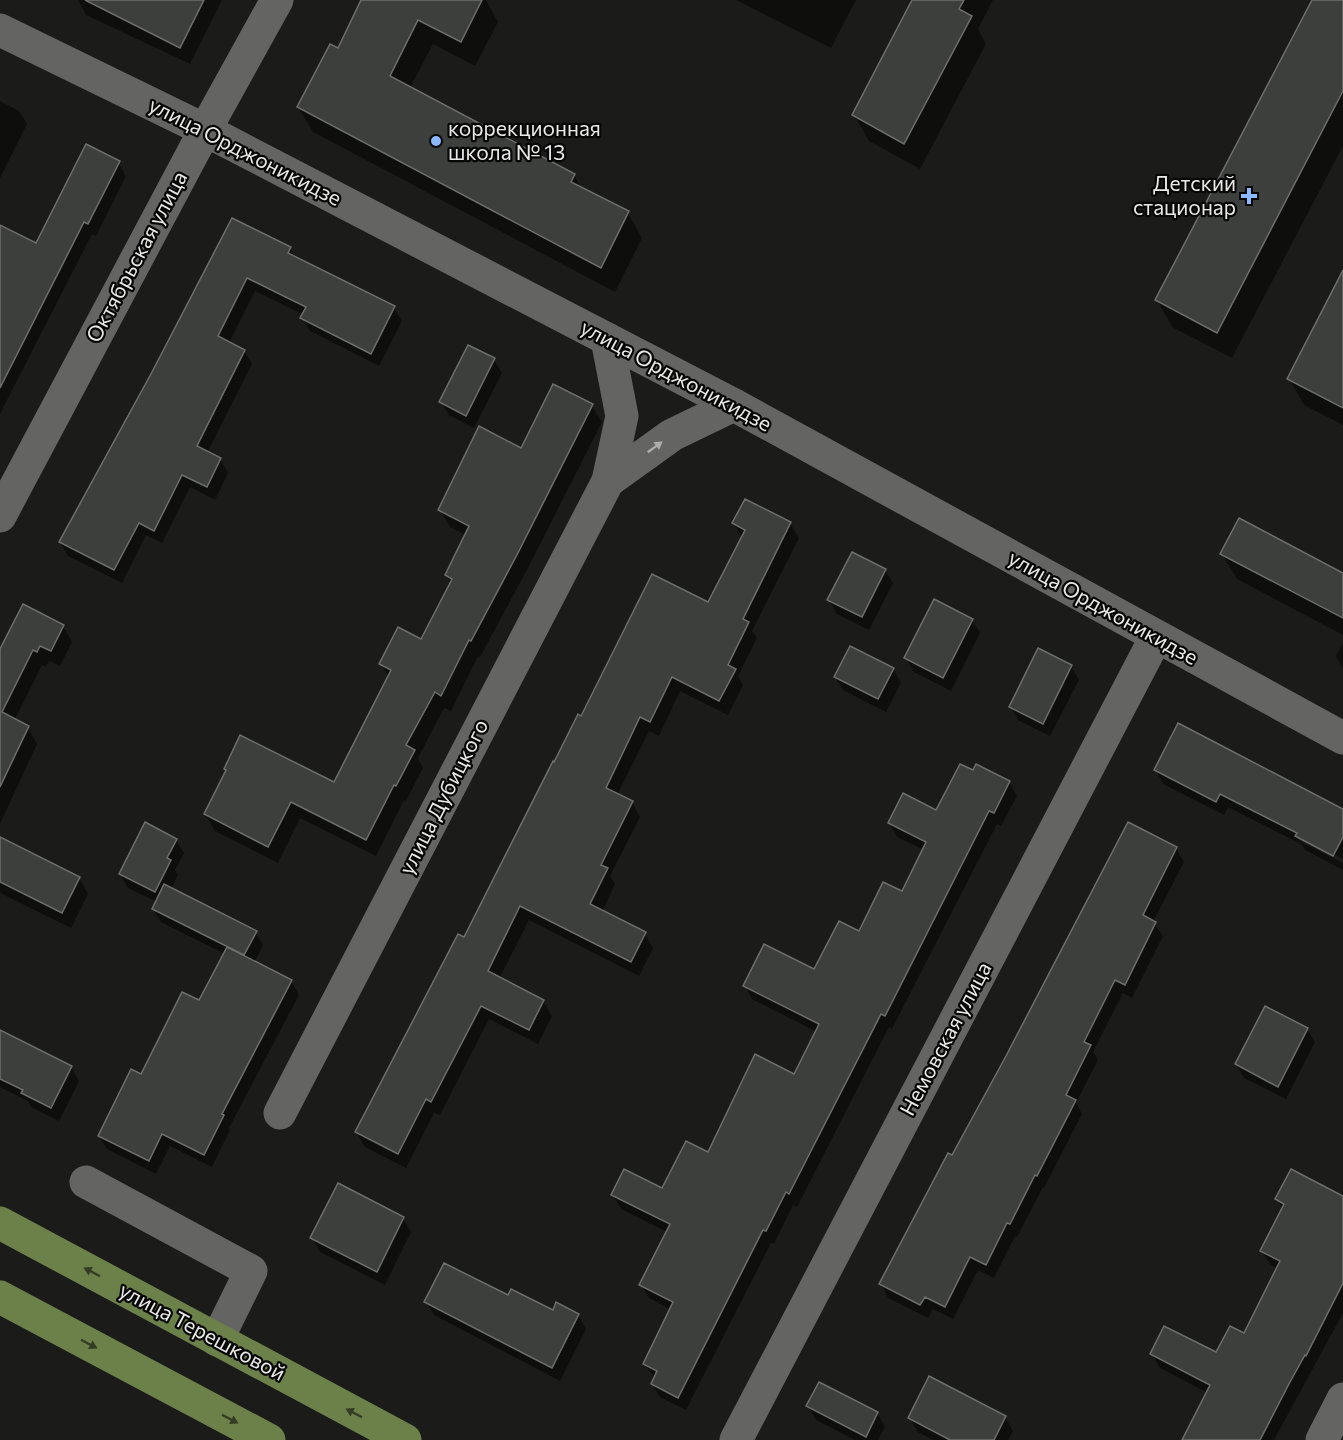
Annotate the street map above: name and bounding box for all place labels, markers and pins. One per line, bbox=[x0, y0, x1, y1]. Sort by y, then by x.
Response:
place label: коррекционная школа № 13 bbox=[448, 115, 601, 164]
marker: коррекционная школа № 13 bbox=[429, 134, 443, 148]
place label: Детский стационар bbox=[1133, 170, 1236, 219]
marker: Детский стационар bbox=[1240, 187, 1258, 205]

